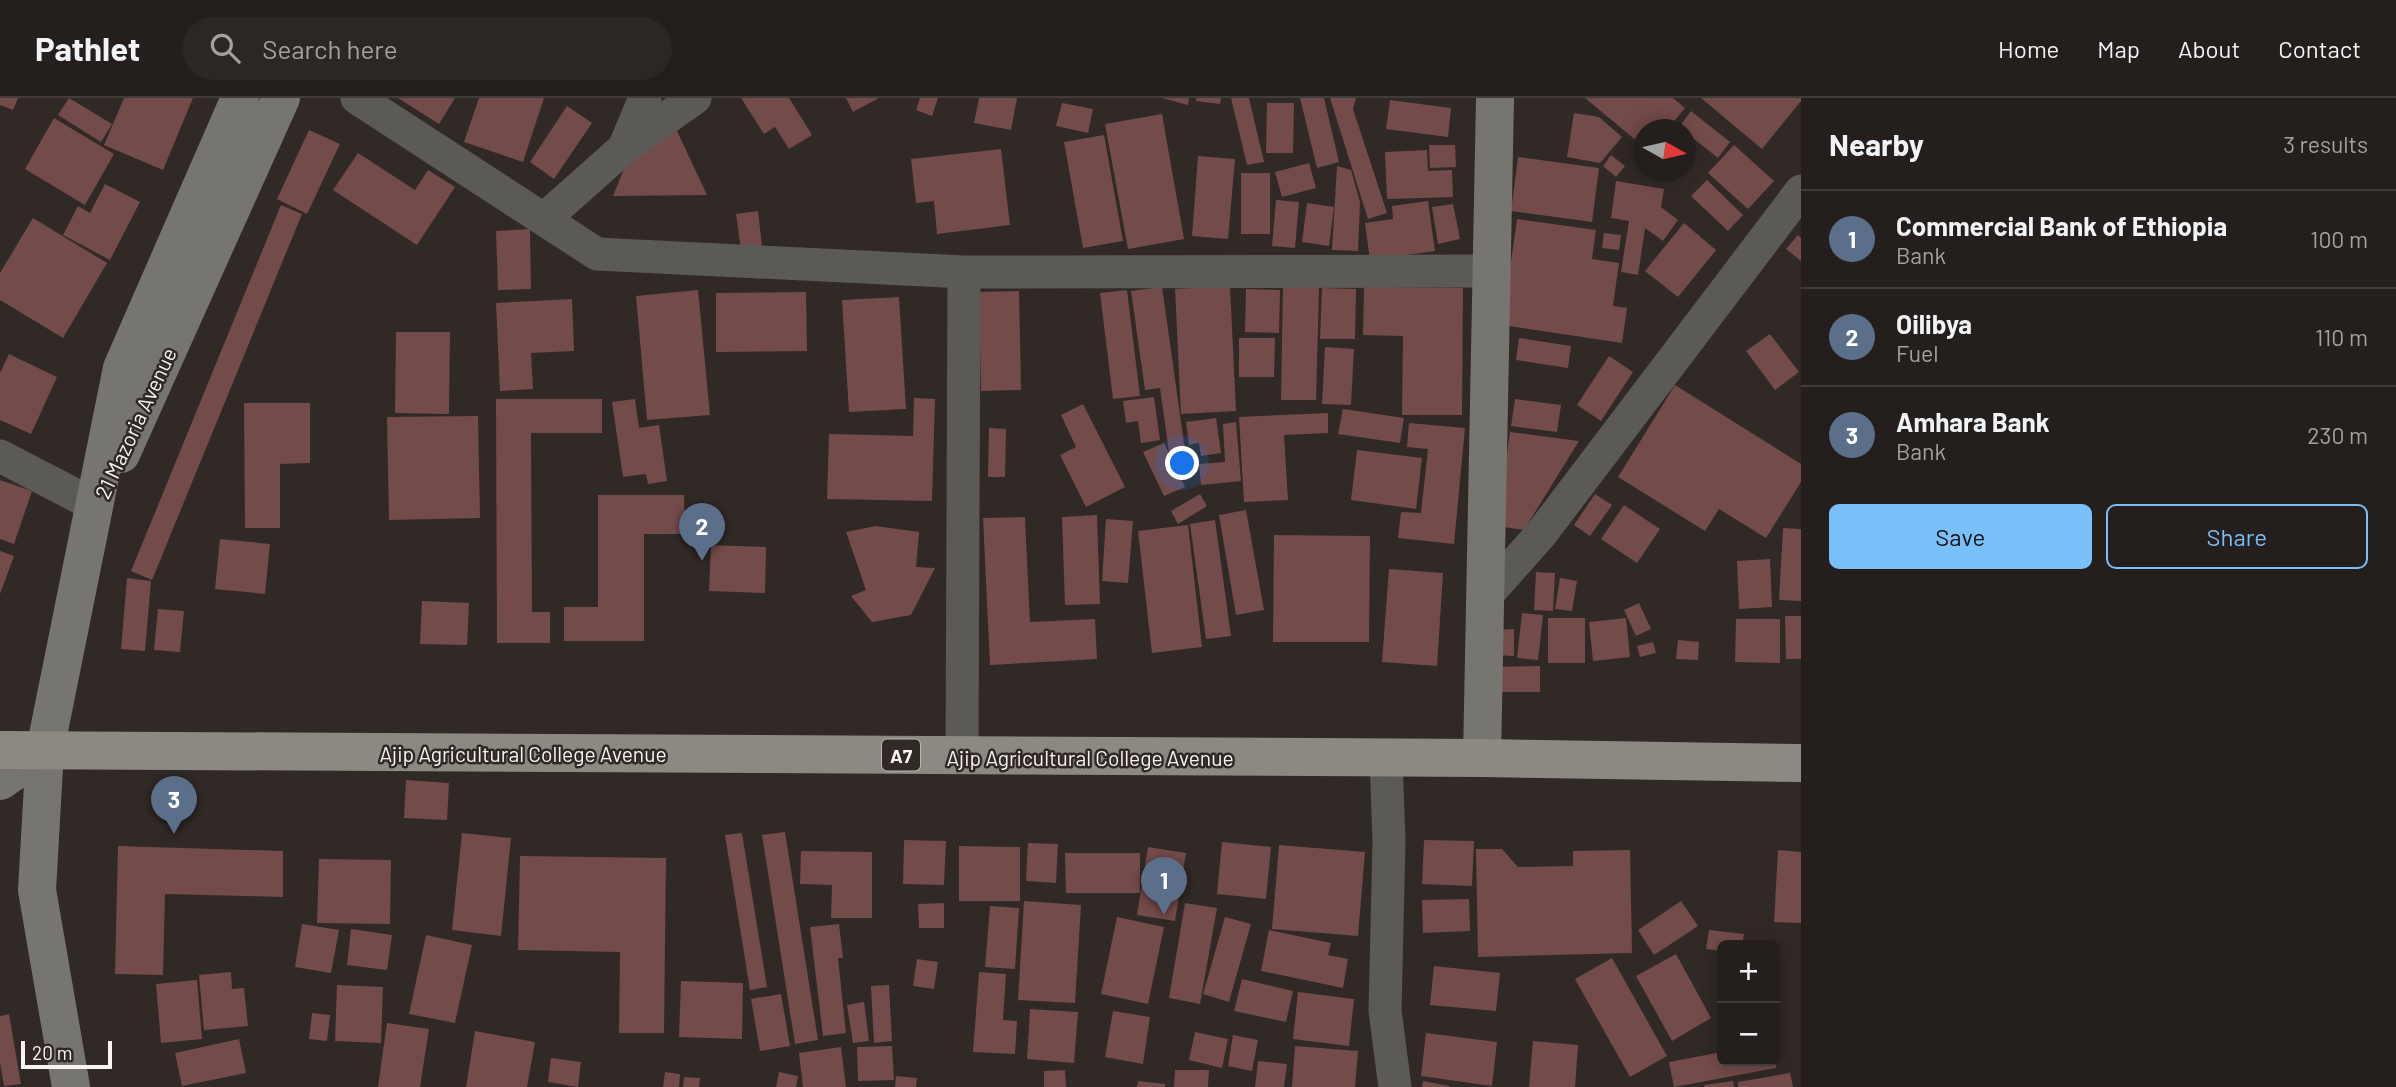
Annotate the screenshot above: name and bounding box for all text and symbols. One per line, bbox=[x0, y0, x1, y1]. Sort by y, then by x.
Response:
search box bbox=[182, 17, 672, 80]
text: Pathlet bbox=[35, 28, 140, 68]
icon: search bbox=[206, 29, 244, 67]
text: Search here bbox=[262, 33, 398, 64]
text: Home bbox=[1998, 34, 2059, 63]
text: Map bbox=[2097, 34, 2140, 63]
text: About bbox=[2178, 34, 2240, 63]
text: Contact bbox=[2278, 34, 2361, 63]
north arrow bbox=[1633, 119, 1696, 182]
text: Nearby bbox=[1829, 126, 1924, 162]
text: 3 results bbox=[2283, 130, 2368, 158]
text: Commercial Bank of Ethiopia bbox=[1896, 210, 2227, 241]
text: 1 bbox=[1848, 225, 1856, 253]
text: 100 m bbox=[2310, 225, 2368, 253]
text: Bank bbox=[1896, 241, 1946, 269]
text: Oilibya bbox=[1896, 308, 1972, 339]
text: 2 bbox=[1846, 323, 1858, 351]
text: 110 m bbox=[2315, 323, 2368, 351]
text: Fuel bbox=[1896, 339, 1939, 367]
street label: 21 Mazoria Avenue bbox=[89, 344, 181, 502]
text: Amhara Bank bbox=[1896, 406, 2050, 437]
text: 3 bbox=[1846, 421, 1858, 449]
text: 230 m bbox=[2307, 421, 2368, 449]
text: Bank bbox=[1896, 437, 1946, 465]
your location bbox=[1165, 446, 1199, 480]
pin: 2 bbox=[679, 503, 725, 561]
button: Save bbox=[1829, 504, 2092, 569]
button: Share bbox=[2106, 504, 2368, 569]
road number: A7 bbox=[882, 740, 920, 770]
street label: Ajip Agricultural College Avenue bbox=[379, 741, 667, 766]
street label: Ajip Agricultural College Avenue bbox=[946, 745, 1234, 770]
pin: 3 bbox=[151, 776, 197, 834]
pin: 1 bbox=[1141, 857, 1187, 915]
map controls bbox=[1717, 940, 1780, 1066]
button: + bbox=[1717, 940, 1780, 1003]
button: − bbox=[1717, 1003, 1780, 1066]
scale bar bbox=[21, 1038, 112, 1070]
text: 20 m bbox=[32, 1041, 72, 1064]

